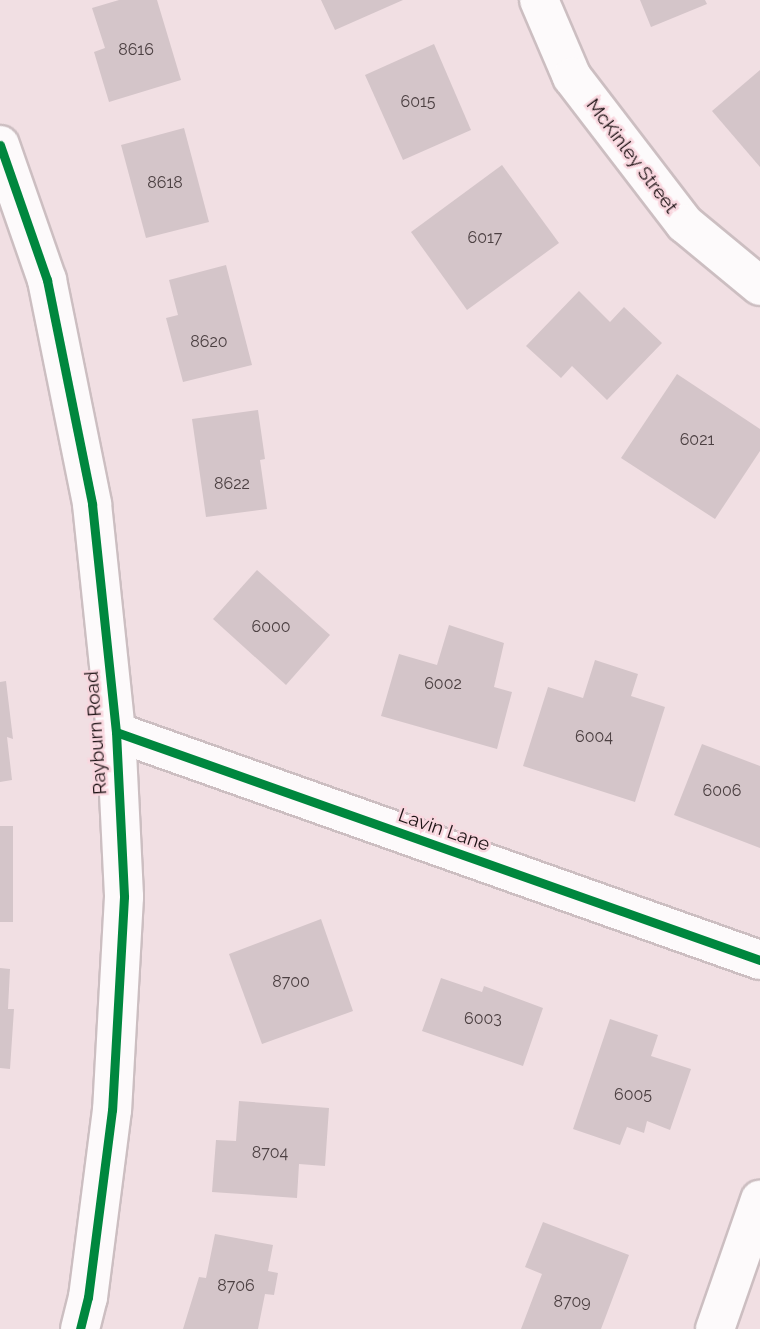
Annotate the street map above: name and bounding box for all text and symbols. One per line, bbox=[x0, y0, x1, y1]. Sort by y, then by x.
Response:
house number: 8616 bbox=[118, 40, 154, 60]
house number: 6015 bbox=[400, 92, 436, 112]
street label: McKinley Street bbox=[581, 94, 683, 218]
house number: 8618 bbox=[147, 173, 183, 193]
house number: 6017 bbox=[468, 228, 502, 248]
house number: 8620 bbox=[190, 332, 228, 352]
house number: 6021 bbox=[680, 430, 714, 450]
house number: 8622 bbox=[214, 474, 250, 494]
house number: 6000 bbox=[251, 617, 291, 637]
street label: Rayburn Road bbox=[80, 670, 112, 796]
house number: 6002 bbox=[424, 674, 462, 694]
house number: 6004 bbox=[575, 727, 613, 747]
house number: 6006 bbox=[703, 781, 741, 801]
street label: Lavin Lane bbox=[395, 804, 493, 856]
house number: 8700 bbox=[272, 972, 310, 992]
house number: 6003 bbox=[464, 1009, 502, 1029]
house number: 6005 bbox=[614, 1085, 652, 1105]
house number: 8704 bbox=[252, 1143, 288, 1163]
house number: 8706 bbox=[217, 1276, 255, 1296]
house number: 8709 bbox=[553, 1292, 591, 1312]

